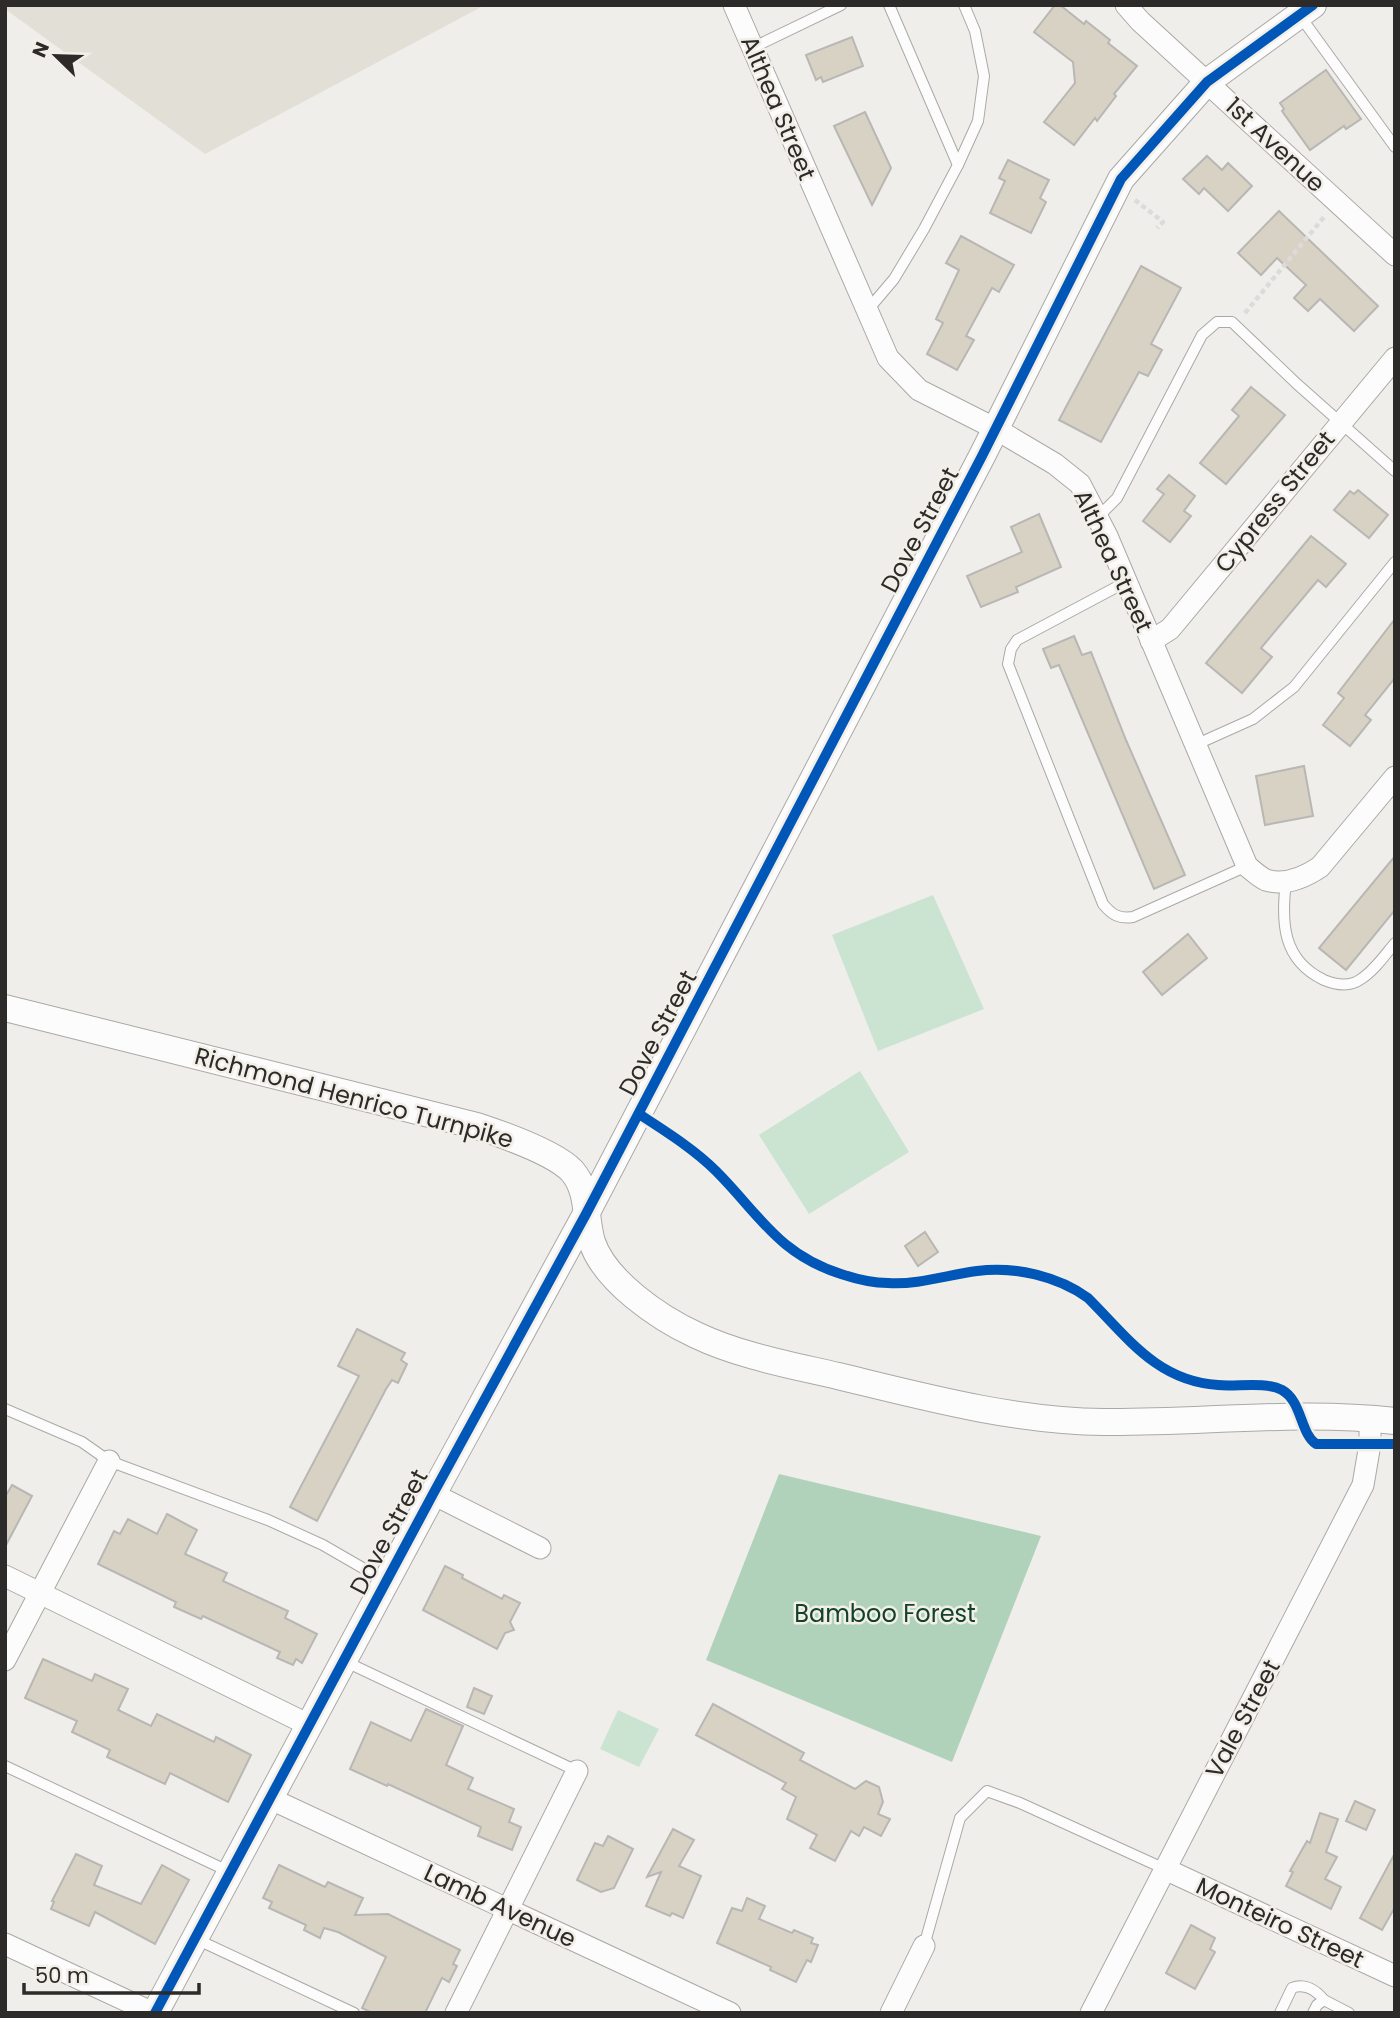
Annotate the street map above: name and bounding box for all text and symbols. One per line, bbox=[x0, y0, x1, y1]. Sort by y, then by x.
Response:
north arrow bbox=[21, 21, 91, 91]
street label: Althea Street bbox=[733, 30, 824, 185]
text: N bbox=[26, 38, 56, 61]
street label: 1st Avenue bbox=[1218, 90, 1332, 199]
street label: Cypress Street bbox=[1207, 424, 1342, 580]
street label: Dove Street bbox=[873, 461, 966, 598]
street label: Althea Street bbox=[1066, 484, 1161, 638]
street label: Dove Street bbox=[611, 964, 704, 1101]
street label: Richmond Henrico Turnpike bbox=[191, 1039, 517, 1156]
street label: Dove Street bbox=[342, 1463, 435, 1600]
park label: Bamboo Forest bbox=[794, 1597, 976, 1630]
street label: Vale Street bbox=[1197, 1654, 1288, 1784]
street label: Lamb Avenue bbox=[419, 1856, 582, 1955]
street label: Monteiro Street bbox=[1191, 1869, 1370, 1976]
scale bar bbox=[24, 1952, 200, 1996]
text: 50 m bbox=[35, 1961, 89, 1990]

